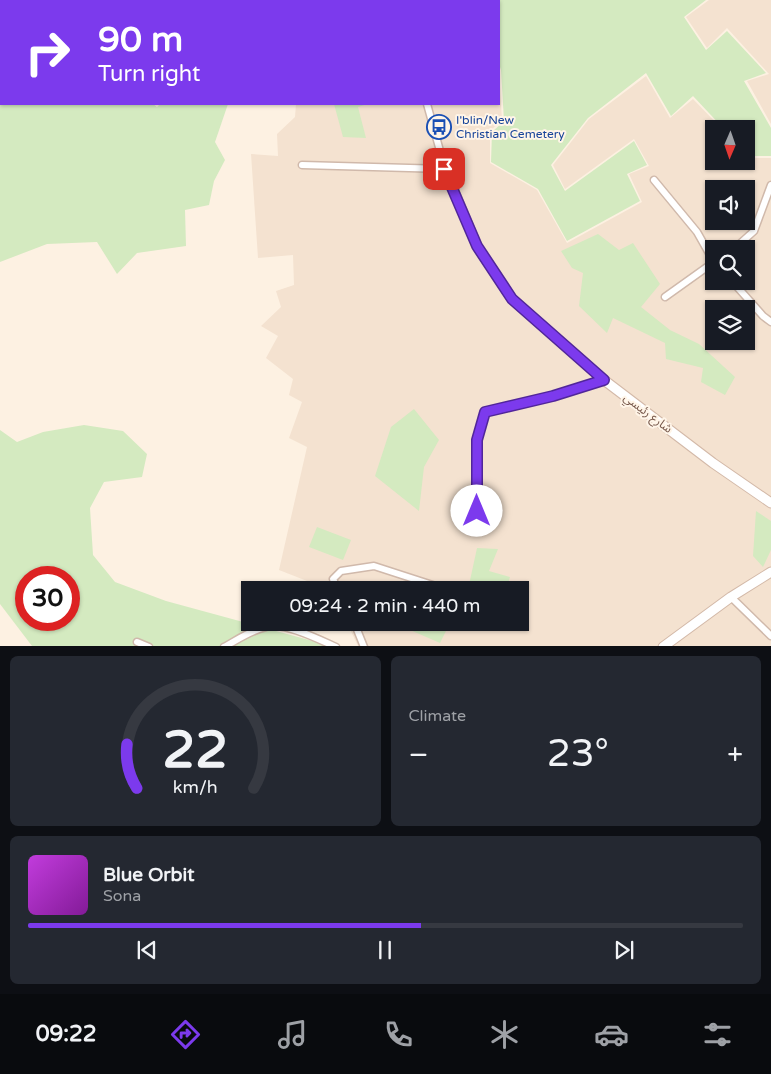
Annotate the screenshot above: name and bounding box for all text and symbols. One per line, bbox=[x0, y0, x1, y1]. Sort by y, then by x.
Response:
text: 90 m bbox=[98, 19, 183, 61]
icon: right bbox=[15, 20, 80, 85]
text: Turn right bbox=[98, 61, 200, 87]
place label: I'blin/New Christian Cemetery bbox=[456, 113, 565, 141]
bus stop icon: I'blin/New Christian Cemetery bbox=[426, 114, 452, 140]
north arrow bbox=[705, 120, 755, 170]
map controls bbox=[705, 120, 755, 350]
pin bbox=[423, 148, 465, 190]
icon: arrive bbox=[430, 155, 458, 183]
button: sound bbox=[705, 180, 755, 230]
button: search bbox=[705, 240, 755, 290]
button: layers bbox=[705, 300, 755, 350]
street label: شارع رئيسي bbox=[619, 390, 675, 438]
position arrow bbox=[450, 484, 502, 536]
speed limit sign: 30 bbox=[15, 566, 80, 631]
text: 09:24 · 2 min · 440 m bbox=[289, 595, 481, 617]
text: Climate bbox=[409, 706, 466, 726]
text: 22 bbox=[163, 719, 228, 782]
text: 23° bbox=[547, 731, 609, 777]
text: − bbox=[409, 738, 428, 772]
text: + bbox=[727, 738, 743, 772]
text: km/h bbox=[173, 777, 218, 798]
text: Blue Orbit bbox=[103, 864, 195, 886]
text: Sona bbox=[103, 886, 141, 906]
icon: previous bbox=[133, 936, 161, 964]
icon: pause bbox=[371, 936, 399, 964]
icon: next bbox=[610, 936, 638, 964]
icon: directions bbox=[168, 1017, 203, 1052]
icon: music bbox=[275, 1017, 310, 1052]
icon: phone bbox=[381, 1017, 416, 1052]
icon: climate bbox=[487, 1017, 522, 1052]
icon: car bbox=[594, 1017, 629, 1052]
icon: filters bbox=[700, 1017, 735, 1052]
text: 09:22 bbox=[36, 1021, 97, 1047]

